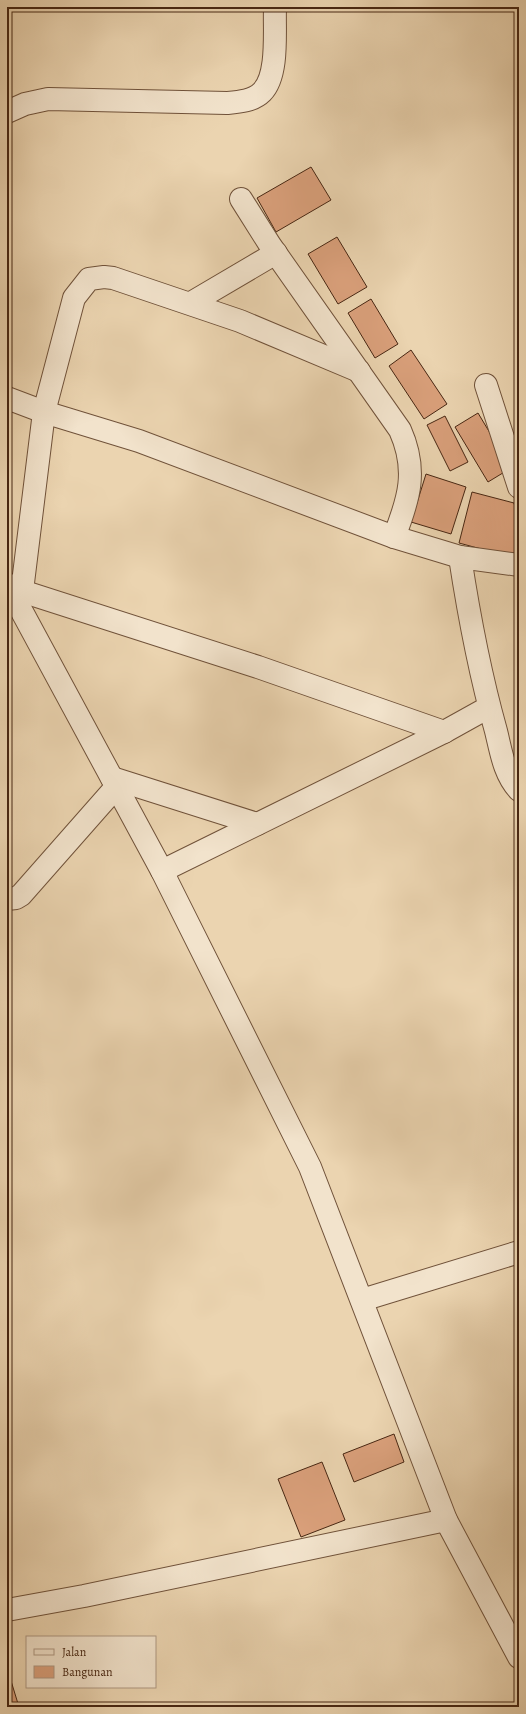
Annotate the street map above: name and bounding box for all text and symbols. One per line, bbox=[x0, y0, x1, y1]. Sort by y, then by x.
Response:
legend bbox=[26, 1636, 156, 1688]
text: Jalan bbox=[62, 1644, 87, 1660]
text: Bangunan bbox=[62, 1664, 113, 1680]

